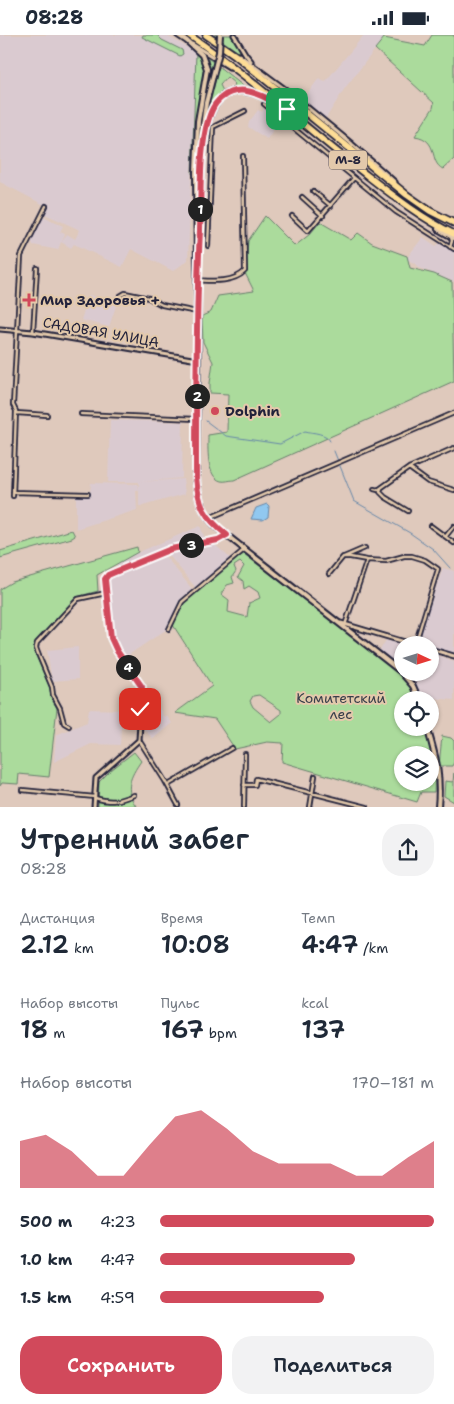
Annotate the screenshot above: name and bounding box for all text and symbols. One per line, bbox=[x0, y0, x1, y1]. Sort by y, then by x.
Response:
text: 08:28 bbox=[25, 5, 83, 30]
pin bbox=[266, 88, 308, 130]
icon: arrive bbox=[273, 95, 301, 123]
road number: М-8 bbox=[329, 151, 367, 169]
pin: 1 bbox=[188, 197, 212, 221]
text: 1 bbox=[197, 200, 204, 218]
place label: Мир Здоровья + bbox=[40, 291, 160, 309]
marker: Мир Здоровья + bbox=[22, 293, 36, 307]
street label: САДОВАЯ УЛИЦА bbox=[41, 313, 161, 351]
pin: 2 bbox=[184, 383, 210, 409]
text: 2 bbox=[193, 387, 202, 405]
place label: Dolphin bbox=[225, 402, 280, 420]
marker: Dolphin bbox=[209, 405, 221, 417]
pin: 3 bbox=[178, 533, 204, 557]
text: 3 bbox=[187, 536, 196, 554]
north arrow bbox=[394, 636, 439, 681]
map controls bbox=[394, 636, 439, 791]
pin: 4 bbox=[116, 655, 140, 679]
text: 4 bbox=[124, 658, 133, 676]
pin bbox=[119, 688, 161, 730]
park label: Комитетский лес bbox=[296, 689, 386, 723]
button: locate bbox=[394, 691, 439, 736]
icon: check bbox=[126, 695, 154, 723]
button: layers bbox=[394, 746, 439, 791]
text: Утренний забег bbox=[20, 820, 249, 858]
button: share bbox=[382, 824, 434, 876]
text: 08:28 bbox=[20, 858, 67, 879]
text: Дистанция bbox=[20, 909, 95, 927]
text: Время bbox=[161, 909, 203, 927]
text: Темп bbox=[301, 909, 335, 927]
text: 2.12 bbox=[20, 927, 69, 961]
text: 10:08 bbox=[161, 927, 230, 961]
text: 4:47 bbox=[301, 927, 358, 961]
text: km bbox=[69, 939, 94, 957]
text: /km bbox=[358, 939, 388, 957]
text: Набор высоты bbox=[20, 994, 118, 1012]
text: Пульс bbox=[161, 994, 200, 1012]
text: kcal bbox=[301, 994, 329, 1012]
text: 18 bbox=[20, 1012, 48, 1046]
text: 167 bbox=[161, 1012, 204, 1046]
text: 137 bbox=[301, 1012, 345, 1046]
text: m bbox=[48, 1024, 65, 1042]
text: bpm bbox=[204, 1024, 237, 1042]
text: Набор высоты bbox=[20, 1072, 132, 1093]
text: 170–181 m bbox=[352, 1072, 434, 1093]
text: 500 m bbox=[20, 1211, 72, 1232]
text: 4:23 bbox=[100, 1211, 136, 1232]
text: 1.0 km bbox=[20, 1249, 72, 1270]
text: 4:47 bbox=[100, 1249, 135, 1270]
text: 1.5 km bbox=[20, 1287, 72, 1308]
text: 4:59 bbox=[100, 1287, 135, 1308]
button: Сохранить bbox=[20, 1336, 222, 1394]
button: Поделиться bbox=[232, 1336, 434, 1394]

